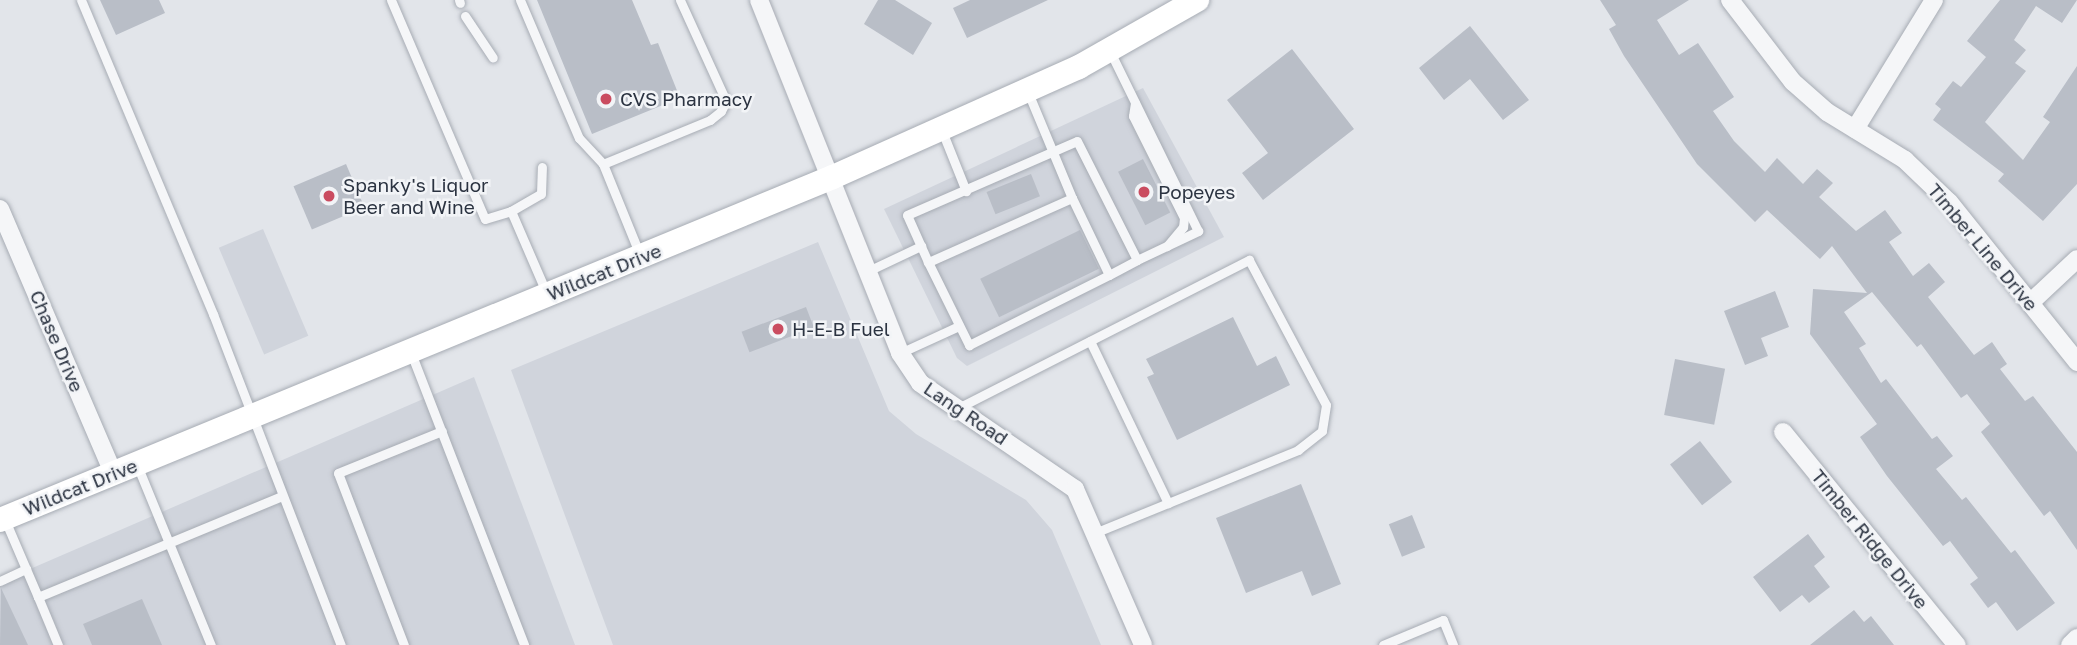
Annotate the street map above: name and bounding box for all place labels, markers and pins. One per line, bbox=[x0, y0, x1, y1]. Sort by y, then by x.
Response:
place label: CVS Pharmacy bbox=[620, 88, 752, 110]
marker: CVS Pharmacy bbox=[598, 91, 614, 107]
place label: Spanky's Liquor Beer and Wine bbox=[343, 174, 489, 218]
place label: Popeyes bbox=[1158, 181, 1235, 203]
marker: Popeyes bbox=[1136, 184, 1152, 200]
marker: Spanky's Liquor Beer and Wine bbox=[321, 188, 337, 204]
place label: H-E-B Fuel bbox=[792, 318, 890, 340]
marker: H-E-B Fuel bbox=[770, 321, 786, 337]

